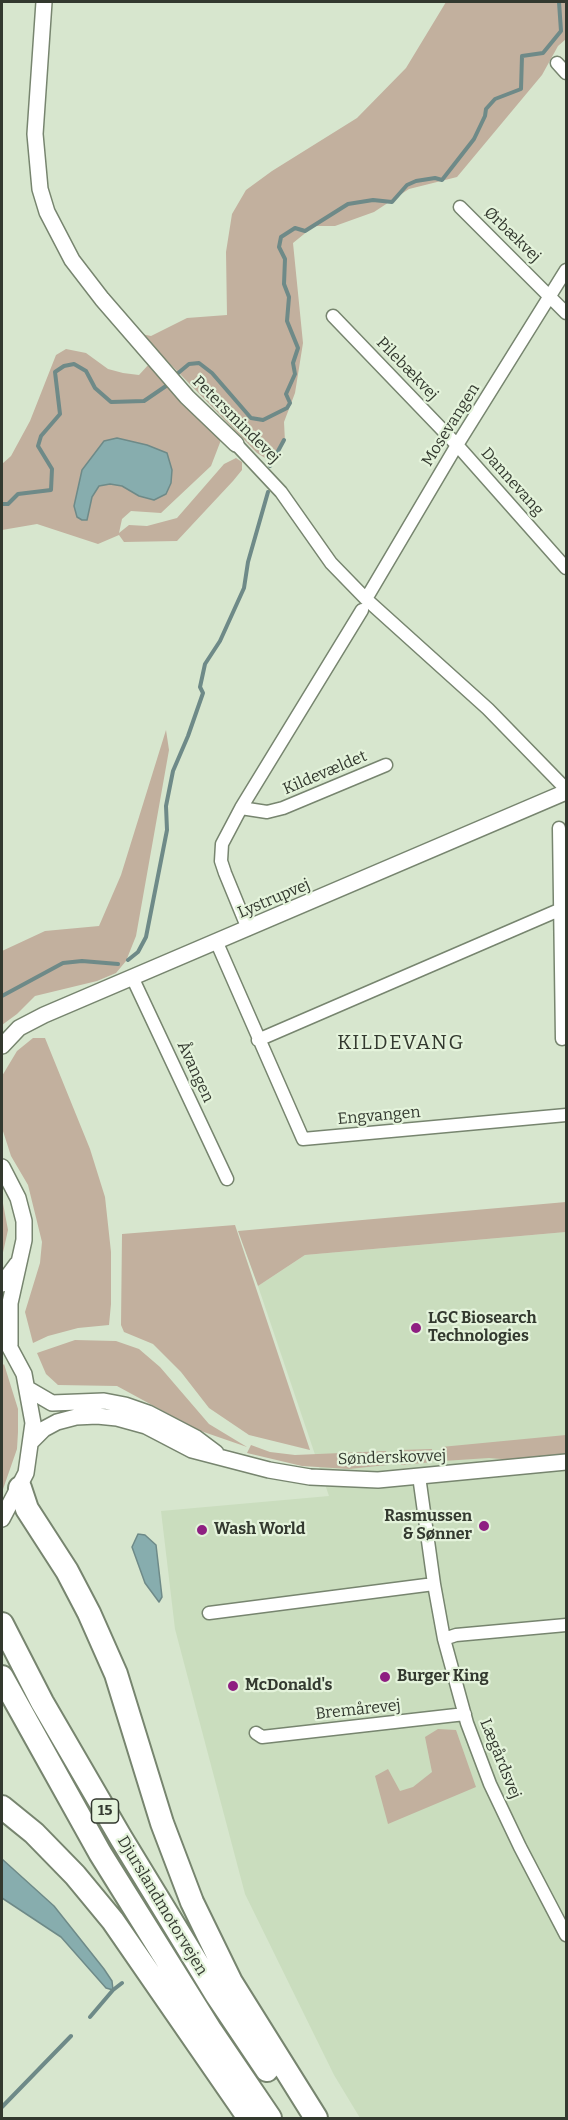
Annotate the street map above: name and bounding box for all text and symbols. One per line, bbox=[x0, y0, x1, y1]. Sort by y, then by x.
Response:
street label: Ørbækvej bbox=[480, 203, 544, 267]
street label: Pilebækvej bbox=[372, 333, 442, 405]
street label: Petersmindevej bbox=[188, 372, 284, 468]
street label: Mosevangen bbox=[418, 380, 484, 470]
street label: Dannevang bbox=[477, 444, 547, 520]
street label: Kildevældet bbox=[280, 747, 370, 799]
street label: Lystrupvej bbox=[235, 875, 313, 923]
district label: KILDEVANG bbox=[337, 1031, 465, 1055]
street label: Åvangen bbox=[173, 1038, 217, 1106]
street label: Engvangen bbox=[337, 1103, 421, 1129]
place label: LGC Biosearch Technologies bbox=[428, 1309, 537, 1347]
marker: LGC Biosearch Technologies bbox=[409, 1321, 423, 1335]
street label: Sønderskovvej bbox=[337, 1447, 447, 1469]
place label: Rasmussen & Sønner bbox=[384, 1507, 472, 1545]
marker: Rasmussen & Sønner bbox=[477, 1519, 491, 1533]
place label: Wash World bbox=[214, 1520, 305, 1540]
marker: Wash World bbox=[195, 1523, 209, 1537]
place label: Burger King bbox=[397, 1667, 489, 1687]
marker: Burger King bbox=[378, 1670, 392, 1684]
place label: McDonald's bbox=[245, 1676, 332, 1696]
marker: McDonald's bbox=[226, 1679, 240, 1693]
street label: Bremårevej bbox=[314, 1696, 402, 1724]
street label: Lægårdsvej bbox=[475, 1716, 525, 1802]
road number: 15 bbox=[92, 1799, 118, 1823]
street label: Djurslandmotorvejen bbox=[113, 1833, 211, 1979]

